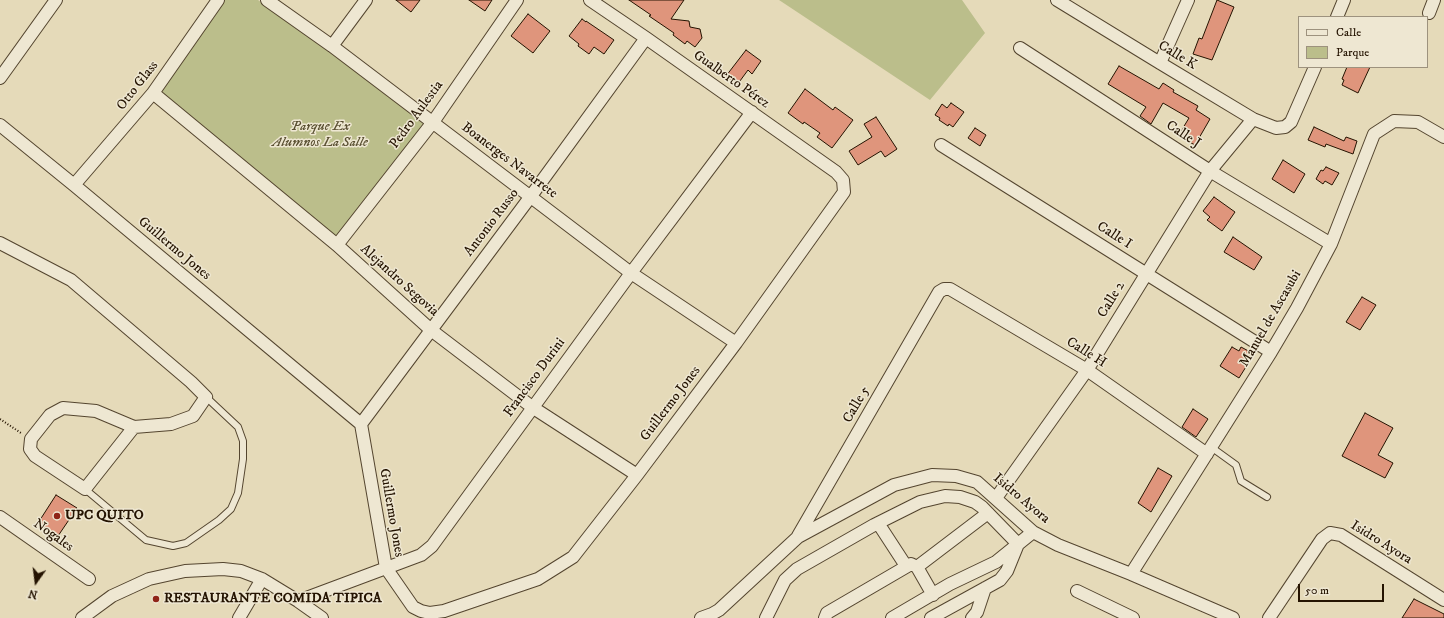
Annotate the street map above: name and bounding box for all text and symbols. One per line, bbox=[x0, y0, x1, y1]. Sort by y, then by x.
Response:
legend bbox=[1298, 16, 1428, 68]
text: Calle bbox=[1336, 25, 1361, 40]
street label: Calle K bbox=[1155, 38, 1199, 74]
text: Parque bbox=[1336, 45, 1369, 60]
street label: Gualberto Pérez bbox=[690, 47, 772, 113]
street label: Otto Glass bbox=[114, 58, 162, 114]
street label: Pedro Aulestia bbox=[387, 78, 447, 152]
street label: Calle J bbox=[1162, 118, 1204, 152]
park label: Parque Ex Alumnos La Salle bbox=[272, 119, 368, 152]
street label: Boanerges Navarrete bbox=[458, 119, 560, 203]
street label: Antonio Russo bbox=[461, 186, 523, 260]
street label: Guillermo Jones bbox=[134, 214, 214, 284]
street label: Calle I bbox=[1093, 219, 1135, 253]
street label: Alejandro Segovia bbox=[356, 241, 442, 321]
street label: Manuel de Ascasubi bbox=[1237, 268, 1305, 370]
street label: Calle 2 bbox=[1095, 279, 1129, 321]
street label: Calle H bbox=[1063, 334, 1109, 372]
street label: Francisco Durini bbox=[501, 335, 569, 421]
street label: Guillermo Jones bbox=[637, 363, 705, 445]
street label: Calle 5 bbox=[840, 384, 874, 426]
street label: Guillermo Jones bbox=[375, 467, 407, 559]
street label: Isidro Ayora bbox=[989, 470, 1053, 528]
place label: UPC QUITO bbox=[65, 508, 144, 524]
marker: UPC QUITO bbox=[52, 511, 62, 521]
street label: Nogales bbox=[30, 516, 76, 556]
street label: Isidro Ayora bbox=[1347, 518, 1415, 568]
north arrow bbox=[16, 562, 56, 602]
scale bar bbox=[1300, 576, 1386, 602]
text: 50 m bbox=[1305, 583, 1329, 598]
text: N bbox=[27, 586, 39, 602]
place label: RESTAURANTE COMIDA TIPICA bbox=[164, 591, 382, 607]
marker: RESTAURANTE COMIDA TIPICA bbox=[151, 594, 161, 604]

